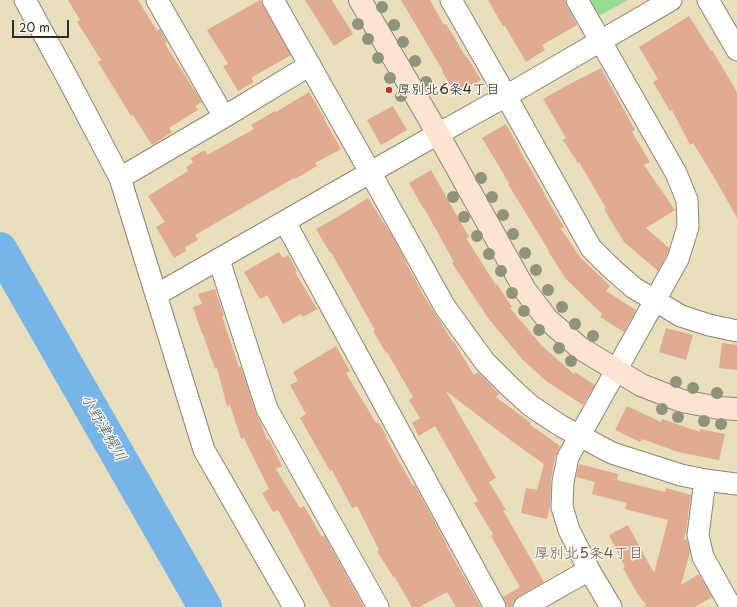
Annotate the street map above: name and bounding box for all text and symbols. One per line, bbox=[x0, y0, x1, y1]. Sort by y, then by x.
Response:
scale bar bbox=[14, 12, 71, 38]
text: 20 m bbox=[19, 18, 50, 36]
place label: 厚別北6条4丁目 bbox=[397, 82, 500, 98]
marker: 厚別北6条4丁目 bbox=[384, 85, 394, 95]
water label: 小野津幌川 bbox=[76, 391, 130, 465]
district label: 厚別北5条4丁目 bbox=[534, 545, 644, 563]

